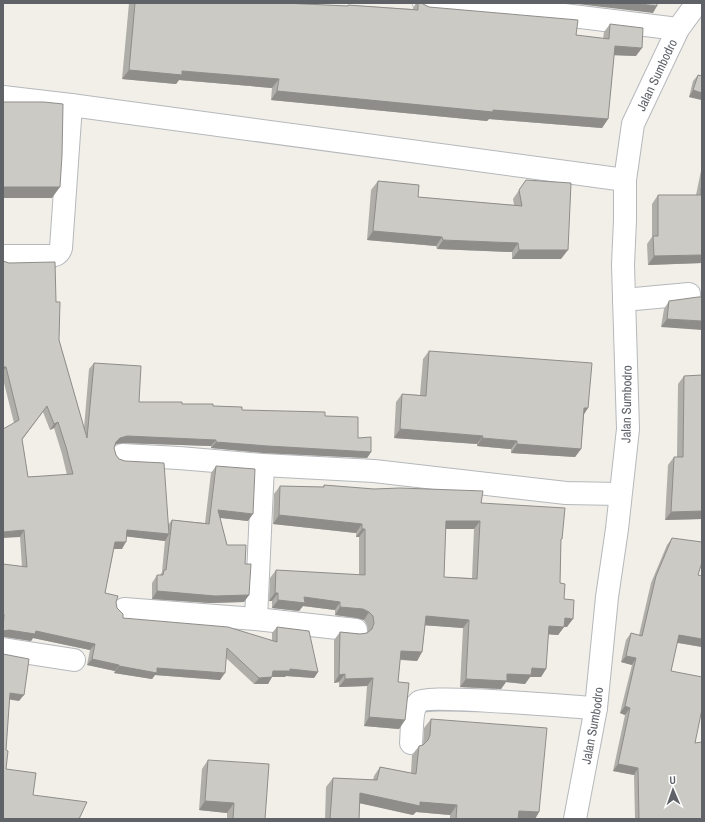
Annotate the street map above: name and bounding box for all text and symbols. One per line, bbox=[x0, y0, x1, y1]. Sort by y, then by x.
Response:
street label: Jalan Sumbodro bbox=[632, 36, 681, 114]
street label: Jalan Sumbodro bbox=[617, 365, 636, 443]
street label: Jalan Sumbodro bbox=[578, 686, 607, 766]
north arrow bbox=[653, 770, 693, 810]
text: U bbox=[669, 773, 676, 787]

